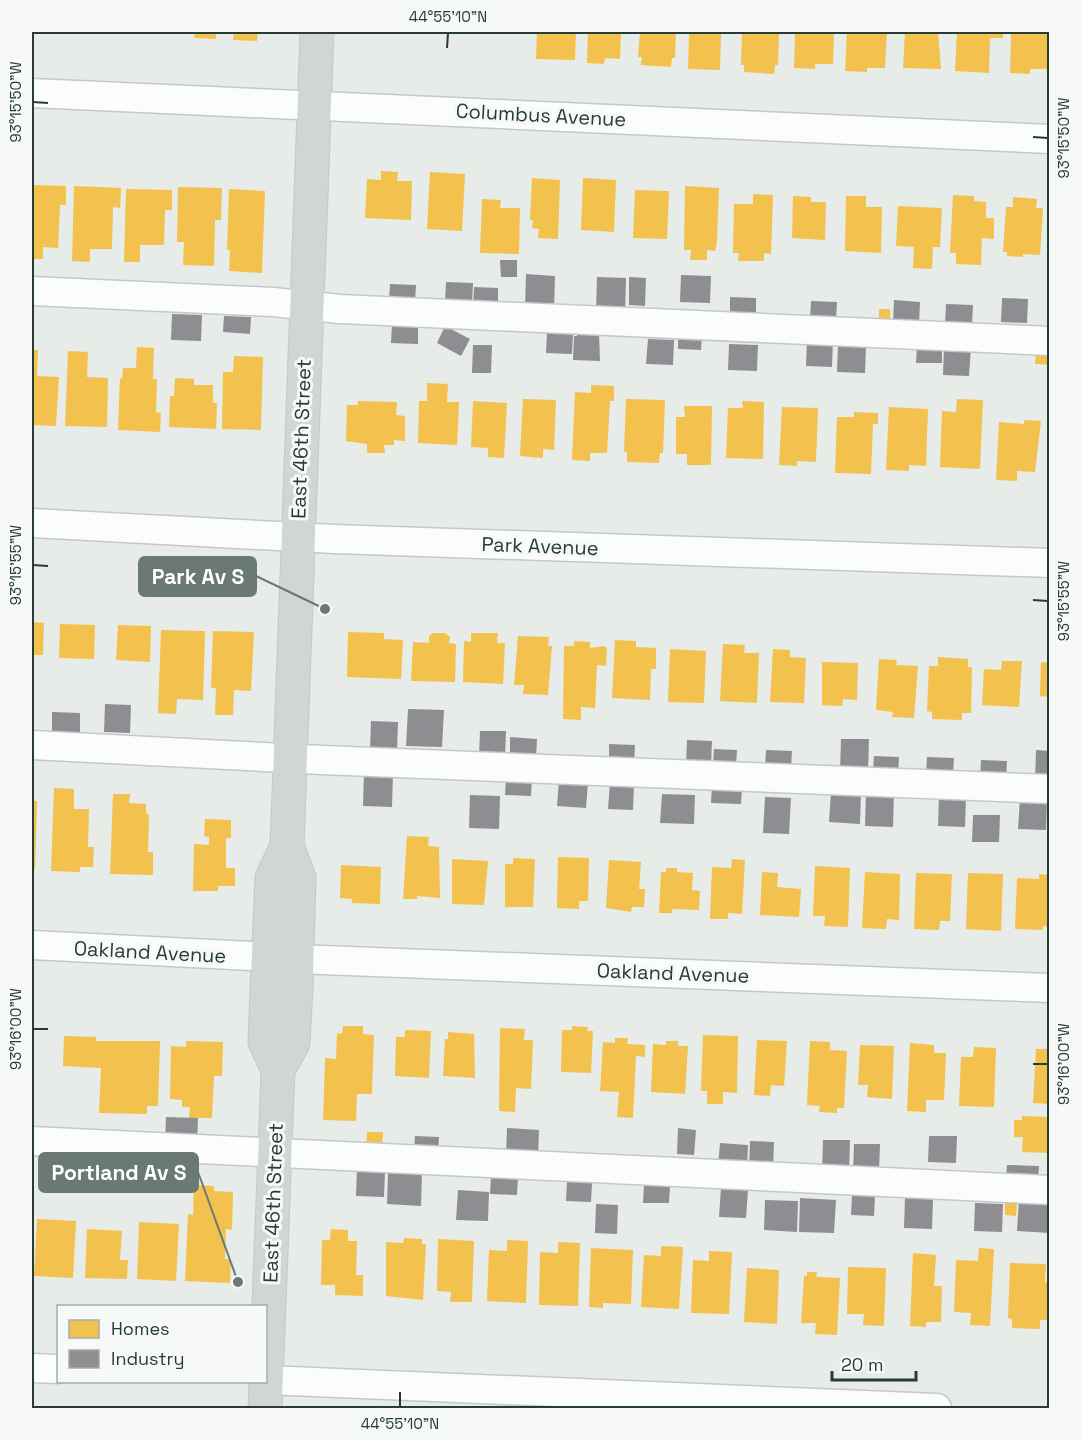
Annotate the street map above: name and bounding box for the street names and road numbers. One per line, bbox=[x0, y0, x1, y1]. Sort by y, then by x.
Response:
street label: Columbus Avenue bbox=[455, 98, 627, 132]
street label: East 46th Street bbox=[285, 359, 317, 519]
street label: Park Avenue bbox=[481, 531, 599, 561]
street label: Oakland Avenue bbox=[73, 935, 227, 969]
street label: Oakland Avenue bbox=[596, 957, 750, 989]
street label: East 46th Street bbox=[257, 1123, 289, 1283]

